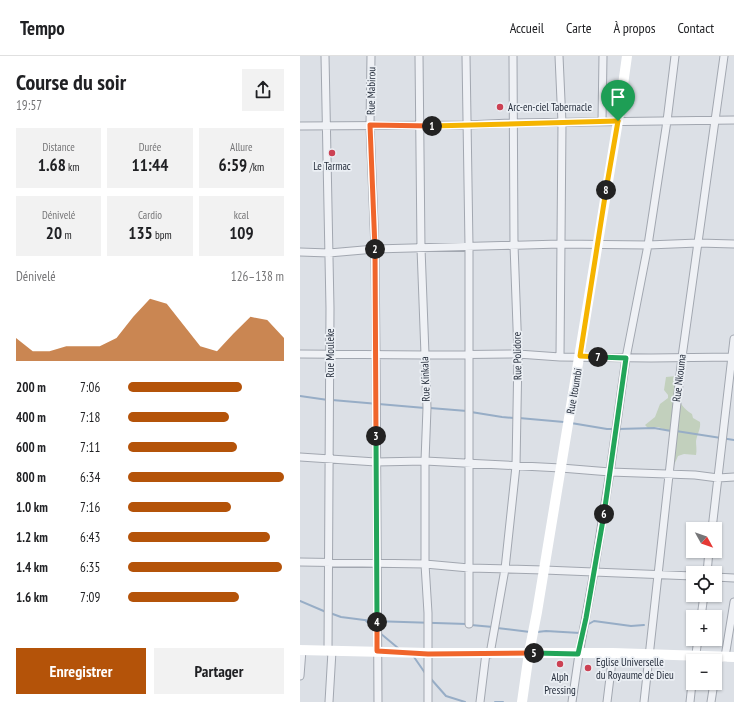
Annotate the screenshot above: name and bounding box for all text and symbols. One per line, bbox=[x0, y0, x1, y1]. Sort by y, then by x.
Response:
text: Tempo bbox=[20, 16, 65, 40]
text: Accueil bbox=[510, 19, 544, 37]
text: Carte bbox=[566, 19, 592, 37]
text: À propos bbox=[614, 19, 656, 37]
text: Contact bbox=[678, 19, 714, 37]
street label: Rue Mabirou bbox=[364, 67, 378, 115]
text: Course du soir bbox=[16, 68, 126, 96]
button: share bbox=[242, 69, 284, 111]
pin bbox=[601, 80, 635, 121]
icon: arrive bbox=[607, 86, 629, 108]
text: 19:57 bbox=[16, 97, 42, 114]
place label: Arc-en-ciel Tabernacle bbox=[508, 100, 592, 114]
marker: Arc-en-ciel Tabernacle bbox=[495, 102, 505, 112]
pin: 1 bbox=[422, 116, 442, 136]
text: 1 bbox=[429, 119, 435, 133]
text: Distance bbox=[42, 140, 75, 154]
text: Durée bbox=[139, 140, 161, 154]
text: Allure bbox=[230, 140, 253, 154]
marker: Le Tarmac bbox=[327, 148, 337, 158]
text: 1.68 bbox=[38, 154, 66, 176]
text: 11:44 bbox=[132, 154, 168, 176]
text: 6:59 bbox=[218, 154, 247, 176]
place label: Le Tarmac bbox=[313, 159, 351, 173]
text: km bbox=[66, 160, 80, 174]
text: /km bbox=[247, 160, 264, 174]
pin: 8 bbox=[596, 180, 616, 200]
text: 8 bbox=[603, 183, 609, 197]
text: Dénivelé bbox=[42, 208, 75, 222]
text: Cardio bbox=[138, 208, 162, 222]
text: kcal bbox=[234, 208, 249, 222]
text: 20 bbox=[46, 222, 62, 244]
text: 135 bbox=[128, 222, 153, 244]
text: 109 bbox=[229, 222, 254, 244]
text: m bbox=[62, 228, 72, 242]
text: bpm bbox=[153, 228, 172, 242]
pin: 2 bbox=[365, 239, 385, 259]
text: 2 bbox=[372, 242, 378, 256]
text: Dénivelé bbox=[16, 268, 56, 285]
text: 126–138 m bbox=[231, 268, 284, 285]
street label: Rue Mouleke bbox=[323, 328, 337, 378]
street label: Rue Polidore bbox=[510, 331, 524, 380]
pin: 7 bbox=[588, 347, 608, 367]
text: 7 bbox=[595, 350, 601, 364]
street label: Rue Nkouma bbox=[669, 353, 689, 403]
street label: Rue Kinkala bbox=[417, 356, 433, 402]
street label: Rue Itoumbi bbox=[563, 367, 585, 415]
text: 200 m bbox=[16, 379, 46, 396]
text: 7:06 bbox=[80, 379, 100, 396]
text: 400 m bbox=[16, 409, 46, 426]
text: 7:18 bbox=[80, 409, 100, 426]
pin: 3 bbox=[366, 426, 386, 446]
text: 3 bbox=[373, 429, 379, 443]
text: 600 m bbox=[16, 439, 46, 456]
text: 7:11 bbox=[80, 439, 100, 456]
text: 800 m bbox=[16, 469, 46, 486]
text: 6:34 bbox=[80, 469, 100, 486]
text: 1.0 km bbox=[16, 499, 48, 516]
text: 7:16 bbox=[80, 499, 100, 516]
pin: 6 bbox=[594, 504, 614, 524]
text: 6 bbox=[601, 507, 607, 521]
north arrow bbox=[686, 522, 722, 558]
map controls bbox=[686, 522, 722, 690]
text: 1.2 km bbox=[16, 529, 48, 546]
text: 6:43 bbox=[80, 529, 100, 546]
text: 1.4 km bbox=[16, 559, 48, 576]
text: 6:35 bbox=[80, 559, 100, 576]
button: locate bbox=[686, 566, 722, 602]
text: 1.6 km bbox=[16, 589, 48, 606]
text: 7:09 bbox=[80, 589, 100, 606]
button: + bbox=[686, 610, 722, 646]
pin: 4 bbox=[367, 612, 387, 632]
text: 4 bbox=[374, 615, 380, 629]
pin: 5 bbox=[524, 643, 544, 663]
text: 5 bbox=[531, 646, 537, 660]
button: Enregistrer bbox=[16, 648, 146, 694]
button: Partager bbox=[154, 648, 284, 694]
button: − bbox=[686, 654, 722, 690]
place label: Eglise Universelle du Royaume de Dieu bbox=[596, 655, 674, 682]
marker: Alph Pressing bbox=[555, 659, 565, 669]
marker: Eglise Universelle du Royaume de Dieu bbox=[583, 663, 593, 673]
place label: Alph Pressing bbox=[544, 670, 576, 697]

